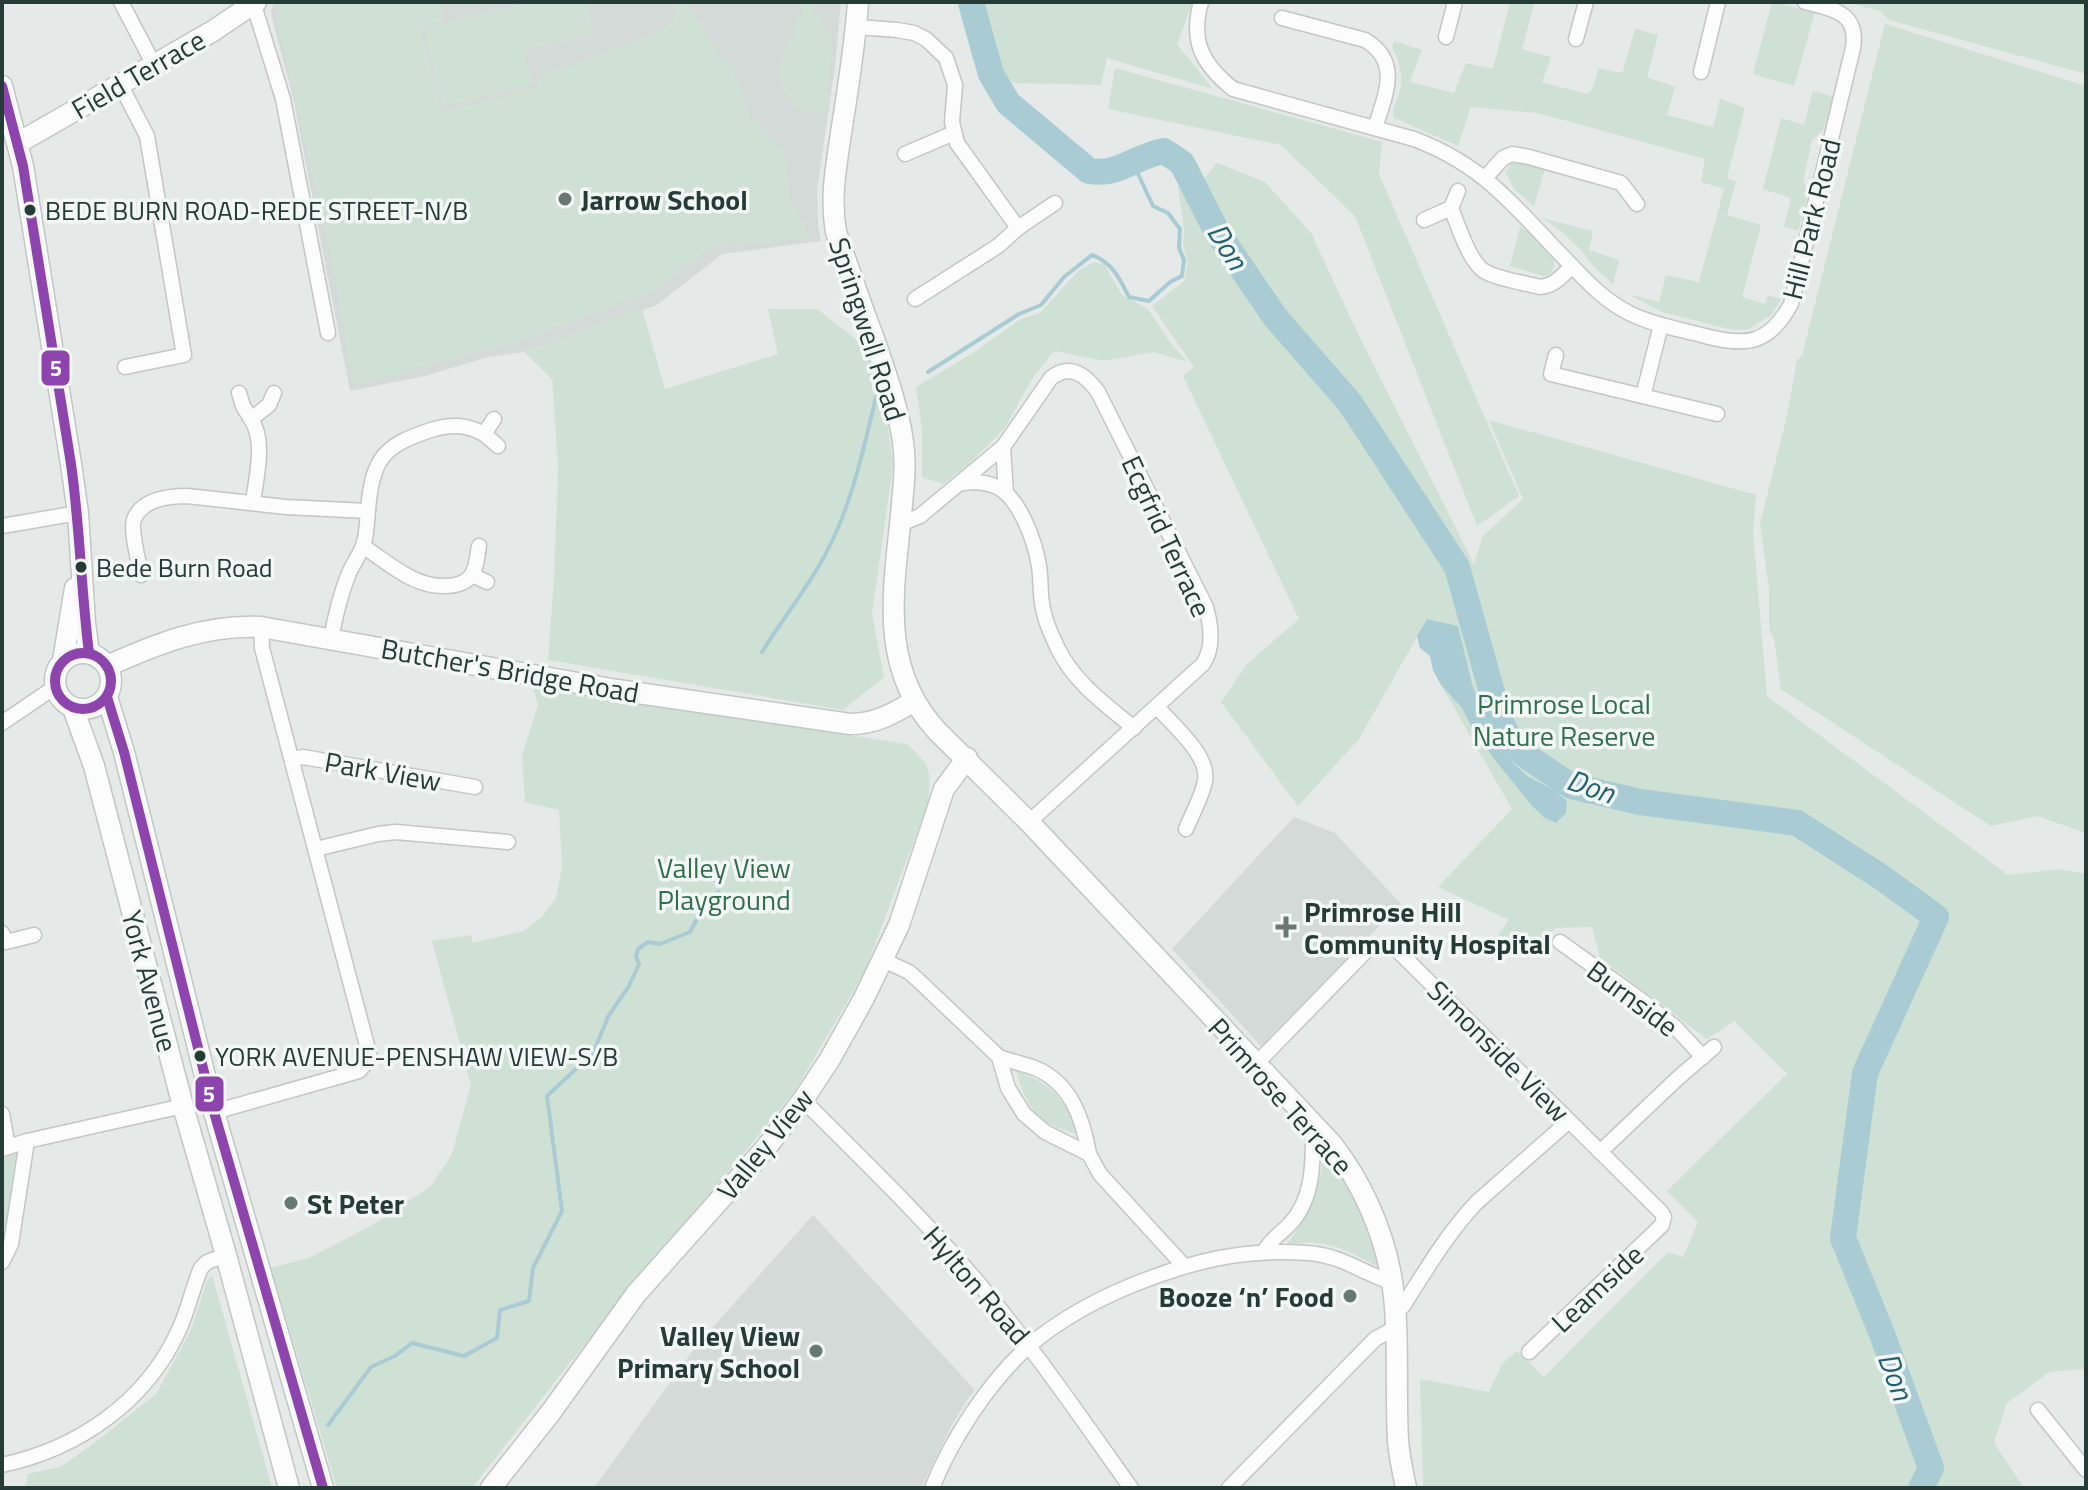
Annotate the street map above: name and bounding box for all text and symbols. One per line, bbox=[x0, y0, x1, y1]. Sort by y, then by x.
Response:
street label: Field Terrace bbox=[63, 18, 213, 130]
street label: Hill Park Road bbox=[1770, 134, 1852, 304]
place label: Jarrow School bbox=[581, 178, 748, 221]
marker: Jarrow School bbox=[556, 190, 574, 208]
place label: BEDE BURN ROAD-REDE STREET-N/B bbox=[45, 191, 468, 230]
marker: BEDE BURN ROAD-REDE STREET-N/B bbox=[22, 202, 38, 218]
water label: Don bbox=[1196, 213, 1261, 279]
street label: Springwell Road bbox=[818, 232, 918, 426]
line badge: 5 bbox=[40, 349, 71, 387]
text: 5 bbox=[50, 351, 62, 385]
street label: Ecgfrid Terrace bbox=[1111, 448, 1223, 624]
place label: Bede Burn Road bbox=[96, 548, 273, 587]
marker: Bede Burn Road bbox=[73, 559, 89, 575]
street label: Butcher's Bridge Road bbox=[378, 626, 642, 714]
park label: Primrose Local Nature Reserve bbox=[1473, 682, 1655, 757]
street label: Park View bbox=[321, 740, 445, 802]
water label: Don bbox=[1561, 756, 1622, 816]
park label: Valley View Playground bbox=[657, 846, 791, 921]
place label: Primrose Hill Community Hospital bbox=[1304, 890, 1551, 965]
street label: York Avenue bbox=[111, 906, 189, 1056]
marker: Primrose Hill Community Hospital bbox=[1275, 916, 1297, 938]
street label: Burnside bbox=[1578, 949, 1688, 1047]
street label: Simonside View bbox=[1418, 970, 1580, 1132]
street label: Primrose Terrace bbox=[1198, 1008, 1364, 1184]
place label: YORK AVENUE-PENSHAW VIEW-S/B bbox=[215, 1037, 618, 1076]
marker: YORK AVENUE-PENSHAW VIEW-S/B bbox=[192, 1048, 208, 1064]
line badge: 5 bbox=[194, 1075, 225, 1113]
text: 5 bbox=[203, 1077, 215, 1111]
street label: Valley View bbox=[706, 1078, 824, 1210]
place label: St Peter bbox=[307, 1182, 404, 1225]
marker: St Peter bbox=[282, 1194, 300, 1212]
street label: Hylton Road bbox=[913, 1216, 1041, 1354]
street label: Leamside bbox=[1541, 1234, 1653, 1342]
place label: Booze ‘n’ Food bbox=[1158, 1275, 1334, 1318]
marker: Booze ‘n’ Food bbox=[1341, 1287, 1359, 1305]
place label: Valley View Primary School bbox=[617, 1314, 800, 1389]
marker: Valley View Primary School bbox=[807, 1342, 825, 1360]
water label: Don bbox=[1866, 1345, 1926, 1408]

